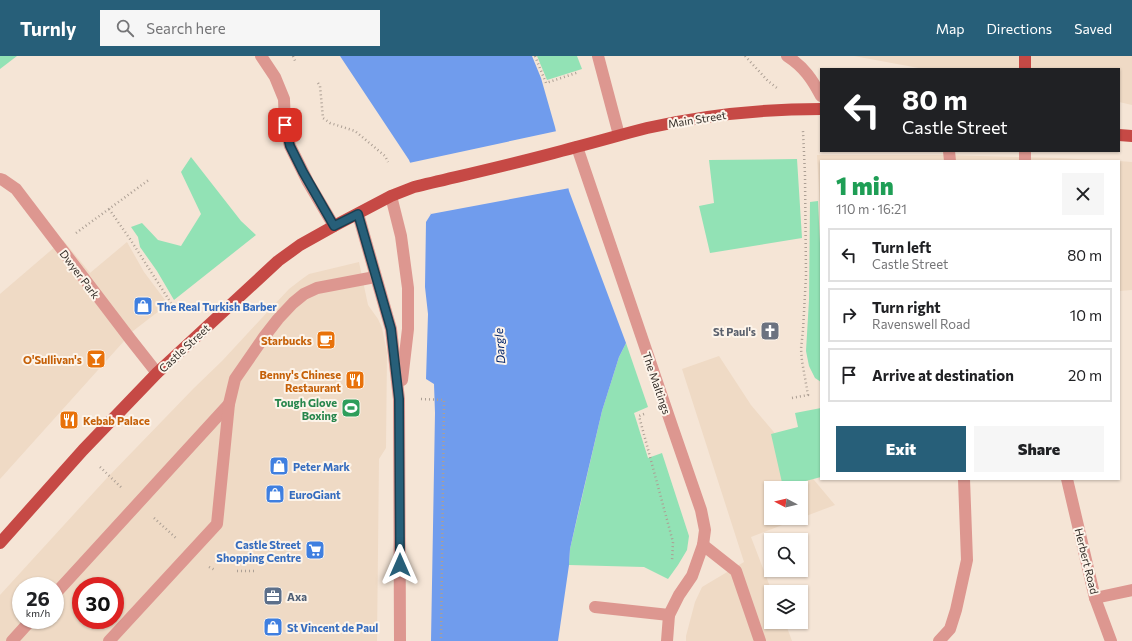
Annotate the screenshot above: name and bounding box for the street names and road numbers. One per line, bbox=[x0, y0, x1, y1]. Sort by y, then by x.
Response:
street label: Main Street bbox=[667, 108, 727, 130]
street label: Dwyer Park bbox=[57, 247, 103, 301]
street label: Castle Street bbox=[156, 321, 212, 375]
street label: The Maltings bbox=[640, 350, 674, 416]
street label: Herbert Road bbox=[1073, 527, 1101, 595]

